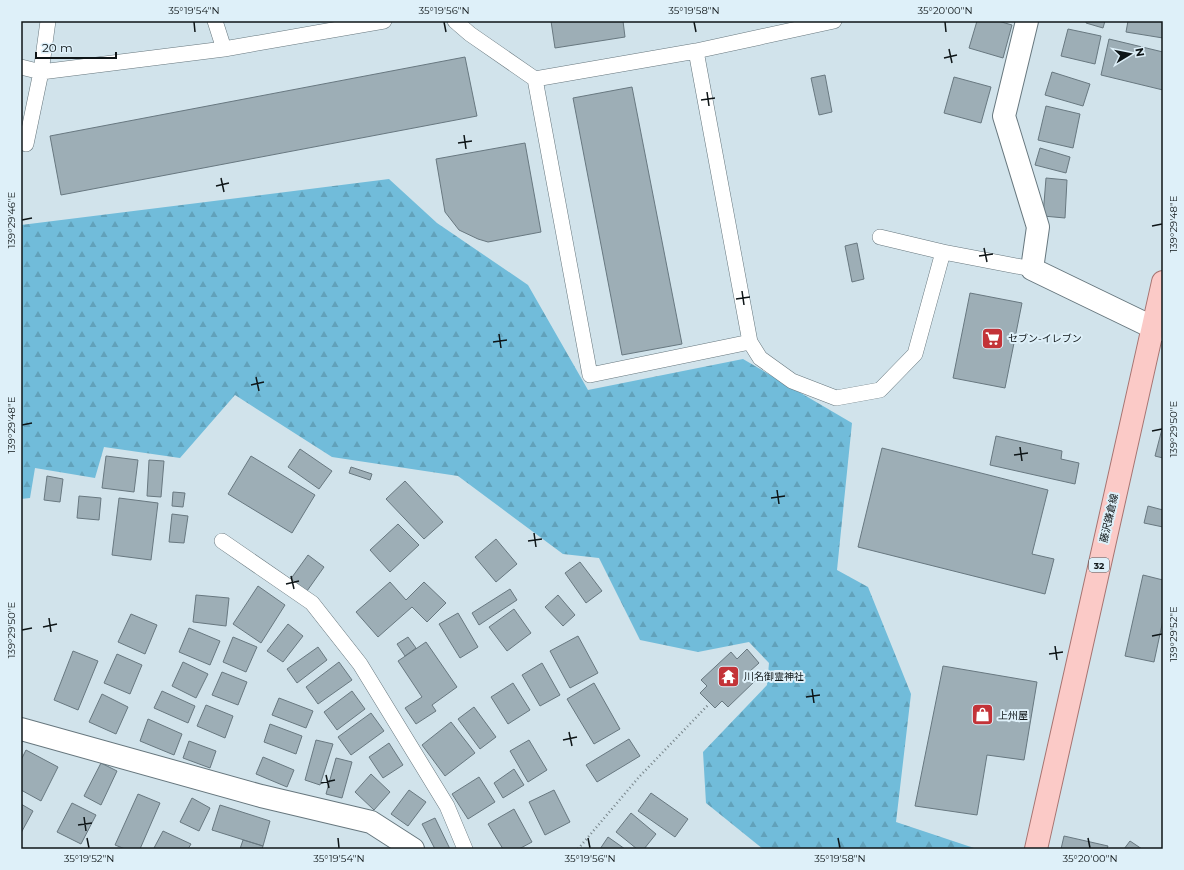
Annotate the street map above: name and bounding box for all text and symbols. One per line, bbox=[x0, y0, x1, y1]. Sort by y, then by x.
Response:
text: 35°19'54"N bbox=[168, 4, 220, 17]
text: 35°19'56"N bbox=[418, 4, 470, 17]
text: 35°19'58"N bbox=[668, 4, 720, 17]
text: 35°20'00"N bbox=[917, 4, 973, 17]
scale bar bbox=[36, 34, 116, 60]
north arrow bbox=[1110, 34, 1150, 74]
text: 20 m bbox=[42, 40, 73, 55]
text: N bbox=[1132, 47, 1148, 58]
text: 139°29'46"E bbox=[5, 192, 18, 248]
text: 139°29'48"E bbox=[1167, 195, 1180, 252]
supermarket icon: セブン-イレブン bbox=[980, 325, 1006, 351]
place label: セブン-イレブン bbox=[1008, 332, 1082, 345]
text: 139°29'48"E bbox=[5, 396, 18, 453]
text: 139°29'50"E bbox=[1167, 400, 1180, 457]
street label: 藤沢鎌倉線 bbox=[1097, 492, 1121, 544]
road number: 32 bbox=[1089, 558, 1109, 572]
text: 139°29'50"E bbox=[5, 601, 18, 658]
text: 139°29'52"E bbox=[1167, 606, 1180, 662]
temple icon: 川名御霊神社 bbox=[716, 663, 742, 689]
place label: 川名御霊神社 bbox=[744, 670, 804, 683]
shop icon: 上州屋 bbox=[970, 702, 996, 728]
place label: 上州屋 bbox=[998, 709, 1028, 722]
text: 35°19'52"N bbox=[64, 852, 114, 865]
text: 35°19'54"N bbox=[313, 852, 365, 865]
text: 35°19'56"N bbox=[564, 852, 616, 865]
text: 35°19'58"N bbox=[814, 852, 866, 865]
text: 35°20'00"N bbox=[1062, 852, 1118, 865]

